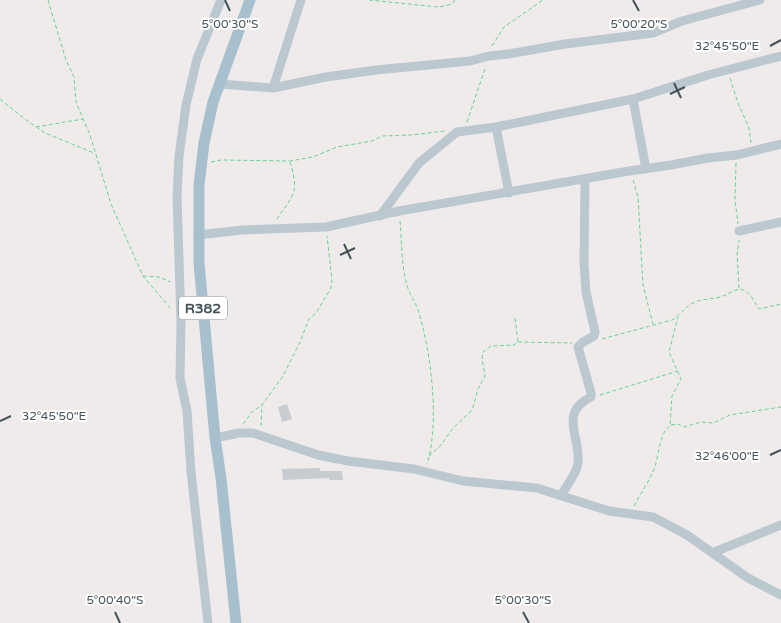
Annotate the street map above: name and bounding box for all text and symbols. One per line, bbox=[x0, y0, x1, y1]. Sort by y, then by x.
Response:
text: 5°00'30"S bbox=[202, 17, 258, 31]
text: 5°00'20"S bbox=[611, 17, 667, 31]
text: 32°45'50"E bbox=[695, 39, 760, 53]
road number: R382 bbox=[179, 296, 227, 320]
text: 32°45'50"E bbox=[22, 409, 87, 423]
text: 32°46'00"E bbox=[695, 449, 760, 463]
text: 5°00'40"S bbox=[87, 593, 143, 607]
text: 5°00'30"S bbox=[495, 593, 551, 607]

